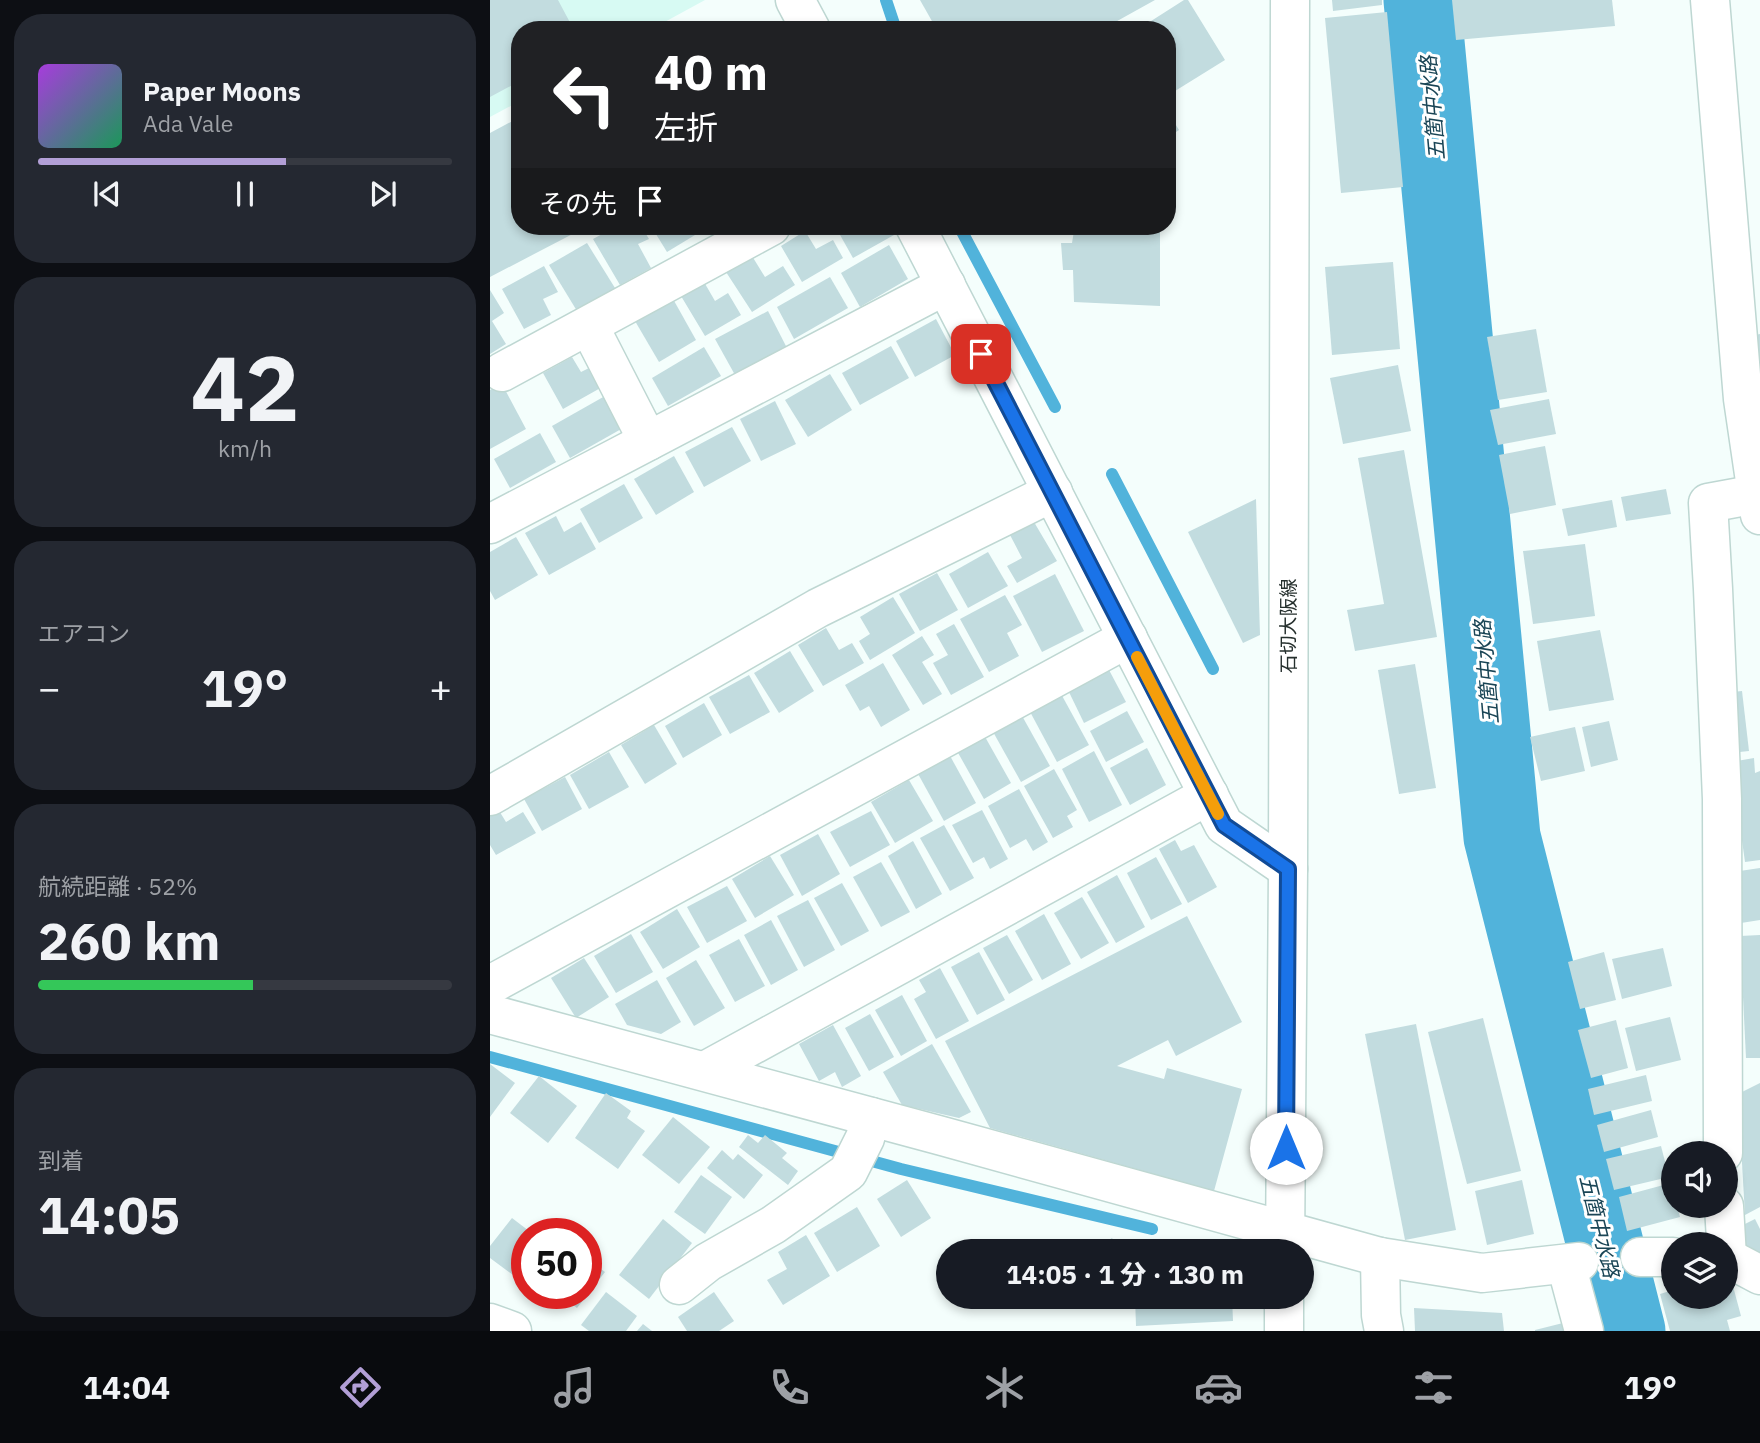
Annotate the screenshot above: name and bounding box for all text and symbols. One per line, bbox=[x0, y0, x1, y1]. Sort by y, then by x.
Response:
text: 40 m bbox=[654, 40, 768, 103]
icon: left bbox=[539, 49, 630, 140]
water label: 五箇中水路 bbox=[1413, 52, 1451, 162]
text: Paper Moons bbox=[143, 74, 301, 108]
text: 左折 bbox=[654, 106, 718, 148]
text: Ada Vale bbox=[143, 108, 233, 138]
icon: previous bbox=[88, 175, 126, 213]
icon: pause bbox=[226, 175, 264, 213]
icon: next bbox=[364, 175, 402, 213]
icon: arrive bbox=[631, 182, 669, 220]
text: その先 bbox=[539, 186, 617, 220]
pin bbox=[951, 324, 1011, 384]
text: 42 bbox=[190, 328, 300, 446]
icon: arrive bbox=[962, 335, 1000, 373]
text: km/h bbox=[218, 433, 272, 463]
street label: 石切大阪線 bbox=[1276, 578, 1300, 674]
water label: 五箇中水路 bbox=[1467, 616, 1505, 726]
text: エアコン bbox=[38, 618, 130, 648]
text: 19° bbox=[202, 654, 288, 721]
text: − bbox=[38, 663, 61, 712]
text: + bbox=[429, 663, 452, 712]
text: 航続距離 · 52% bbox=[38, 871, 197, 901]
text: 260 km bbox=[38, 907, 220, 974]
position arrow bbox=[1249, 1111, 1323, 1185]
map controls bbox=[1661, 1141, 1738, 1309]
button: sound bbox=[1661, 1141, 1738, 1218]
text: 到着 bbox=[38, 1145, 84, 1175]
water label: 五箇中水路 bbox=[1574, 1172, 1627, 1282]
text: 14:05 bbox=[38, 1181, 180, 1248]
speed limit sign: 50 bbox=[511, 1218, 602, 1309]
button: layers bbox=[1661, 1232, 1738, 1309]
text: 14:05 · 1 分 · 130 m bbox=[1006, 1257, 1244, 1291]
icon: directions bbox=[336, 1363, 385, 1412]
icon: music bbox=[550, 1363, 599, 1412]
icon: phone bbox=[765, 1363, 814, 1412]
icon: climate bbox=[980, 1363, 1029, 1412]
icon: car bbox=[1194, 1363, 1243, 1412]
icon: filters bbox=[1409, 1363, 1458, 1412]
text: 14:04 bbox=[83, 1366, 170, 1408]
text: 19° bbox=[1624, 1366, 1677, 1408]

